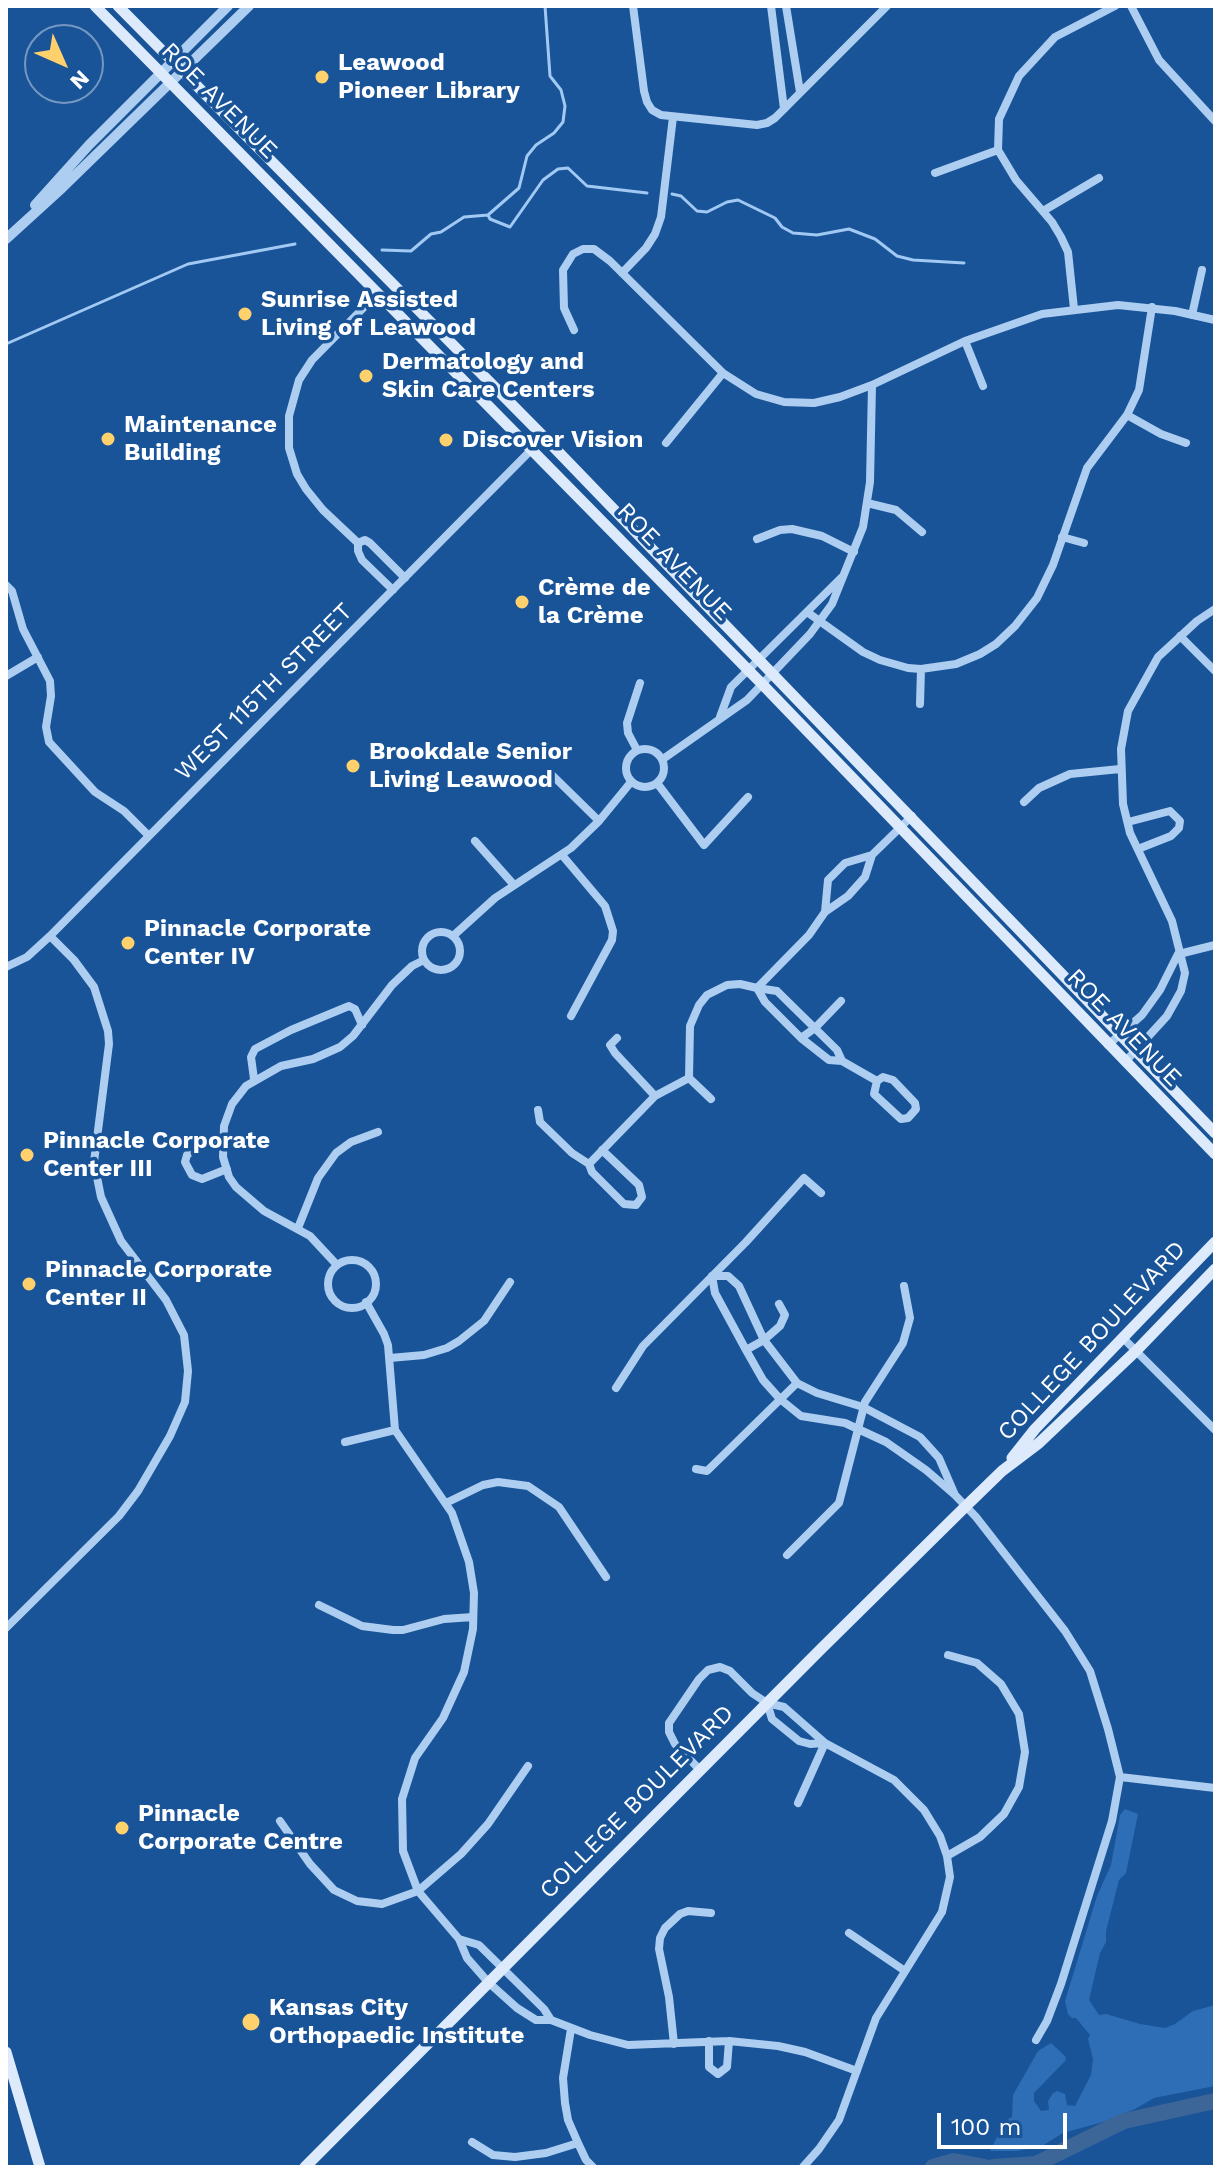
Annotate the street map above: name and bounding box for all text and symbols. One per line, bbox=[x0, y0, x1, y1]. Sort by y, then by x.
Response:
north arrow bbox=[24, 24, 104, 104]
street label: ROE AVENUE bbox=[155, 37, 283, 165]
place label: Leawood Pioneer Library bbox=[338, 49, 520, 105]
text: N bbox=[65, 65, 95, 95]
marker: Leawood Pioneer Library bbox=[313, 68, 331, 86]
place label: Sunrise Assisted Living of Leawood bbox=[261, 286, 476, 342]
marker: Sunrise Assisted Living of Leawood bbox=[236, 305, 254, 323]
place label: Dermatology and Skin Care Centers bbox=[382, 348, 595, 404]
marker: Dermatology and Skin Care Centers bbox=[357, 367, 375, 385]
place label: Maintenance Building bbox=[124, 411, 277, 467]
place label: Discover Vision bbox=[462, 426, 643, 454]
marker: Maintenance Building bbox=[99, 430, 117, 448]
marker: Discover Vision bbox=[437, 431, 455, 449]
street label: ROE AVENUE bbox=[611, 497, 737, 627]
place label: Crème de la Crème bbox=[538, 574, 651, 630]
marker: Crème de la Crème bbox=[513, 593, 531, 611]
street label: WEST 115TH STREET bbox=[169, 597, 359, 787]
place label: Brookdale Senior Living Leawood bbox=[369, 738, 572, 794]
marker: Brookdale Senior Living Leawood bbox=[344, 757, 362, 775]
place label: Pinnacle Corporate Center IV bbox=[144, 915, 371, 971]
marker: Pinnacle Corporate Center IV bbox=[119, 934, 137, 952]
street label: ROE AVENUE bbox=[1061, 963, 1187, 1093]
place label: Pinnacle Corporate Center III bbox=[43, 1127, 270, 1183]
marker: Pinnacle Corporate Center III bbox=[18, 1146, 36, 1164]
street label: COLLEGE BOULEVARD bbox=[992, 1235, 1192, 1447]
place label: Pinnacle Corporate Center II bbox=[45, 1256, 272, 1312]
marker: Pinnacle Corporate Center II bbox=[20, 1275, 38, 1293]
street label: COLLEGE BOULEVARD bbox=[534, 1699, 740, 1905]
place label: Pinnacle Corporate Centre bbox=[138, 1800, 343, 1856]
marker: Pinnacle Corporate Centre bbox=[113, 1819, 131, 1837]
place label: Kansas City Orthopaedic Institute bbox=[269, 1994, 524, 2050]
marker: Kansas City Orthopaedic Institute bbox=[240, 2011, 262, 2033]
scale bar bbox=[941, 2097, 1071, 2147]
text: 100 m bbox=[951, 2113, 1021, 2141]

